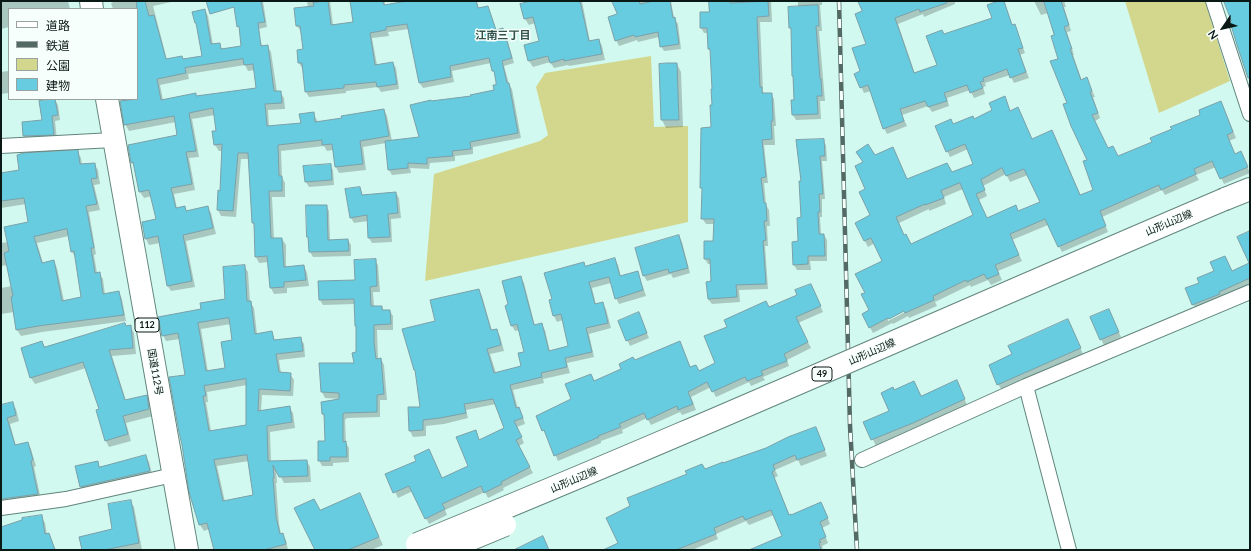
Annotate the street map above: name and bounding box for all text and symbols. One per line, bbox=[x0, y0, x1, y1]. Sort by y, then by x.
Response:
legend bbox=[8, 8, 138, 100]
north arrow bbox=[1203, 8, 1243, 48]
text: 道路 bbox=[46, 18, 70, 33]
district label: 江南三丁目 bbox=[476, 28, 530, 42]
text: N bbox=[1205, 28, 1220, 42]
text: 鉄道 bbox=[46, 38, 70, 53]
text: 公園 bbox=[46, 58, 70, 73]
text: 建物 bbox=[46, 78, 70, 93]
street label: 山形山辺線 bbox=[1144, 208, 1194, 238]
road number: 112 bbox=[135, 318, 159, 332]
street label: 山形山辺線 bbox=[847, 336, 897, 368]
street label: 国道112号 bbox=[145, 348, 165, 396]
road number: 49 bbox=[812, 367, 832, 381]
street label: 山形山辺線 bbox=[549, 465, 599, 495]

